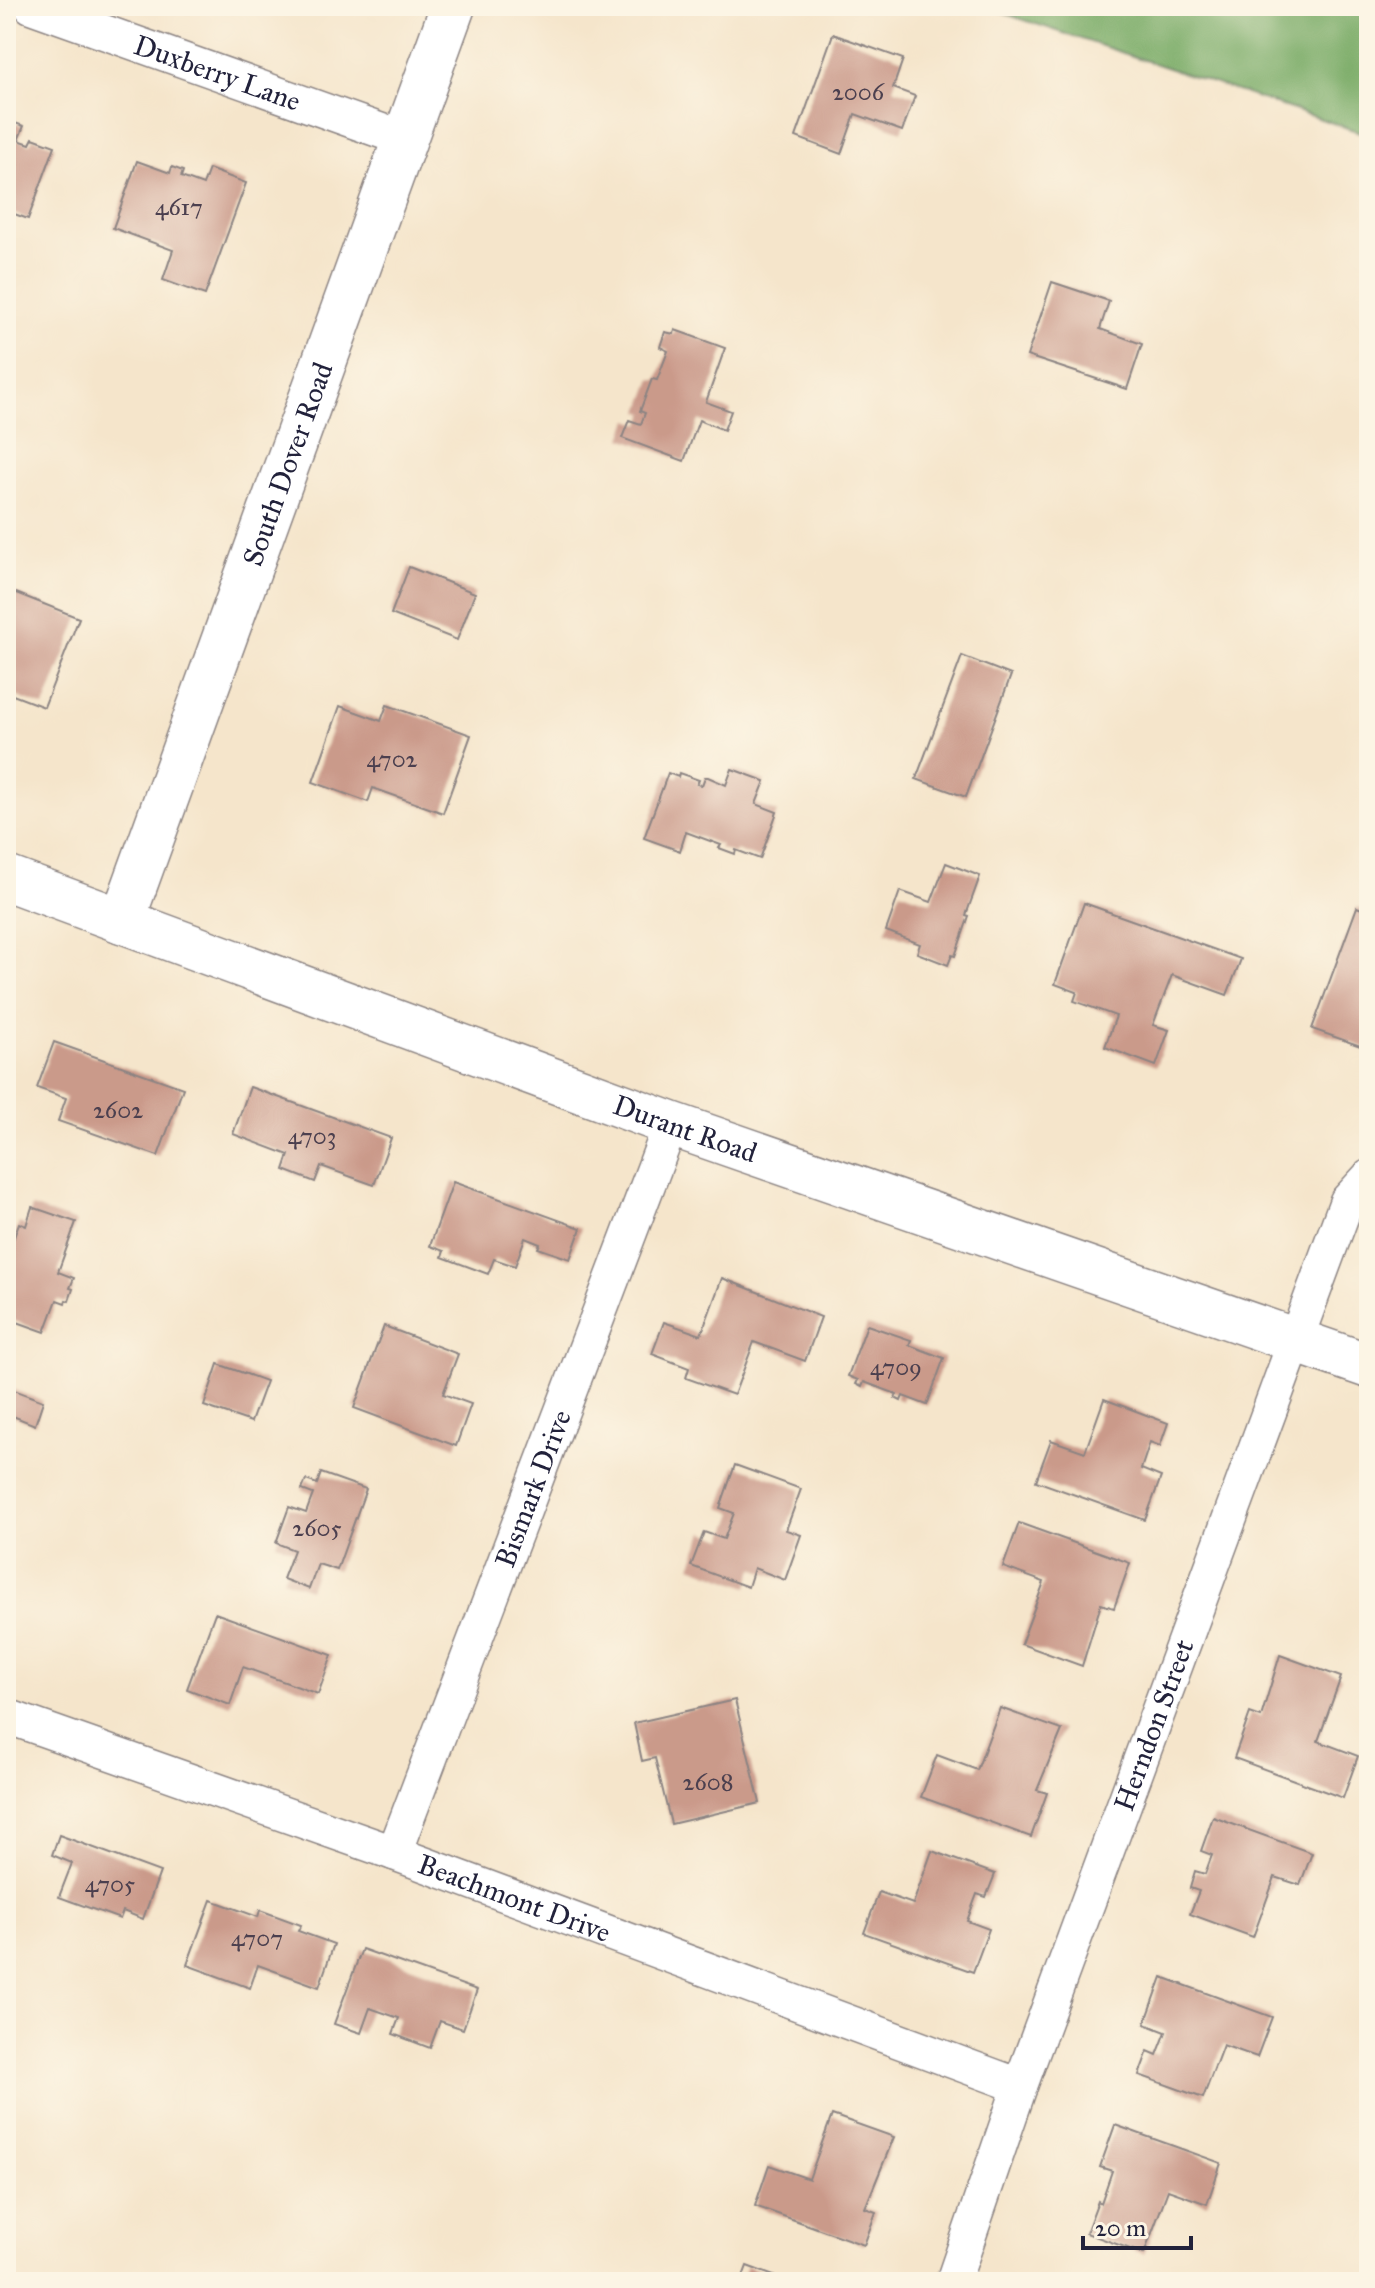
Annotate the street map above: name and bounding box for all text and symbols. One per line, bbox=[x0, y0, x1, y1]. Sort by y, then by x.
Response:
street label: Duxberry Lane bbox=[129, 27, 305, 119]
house number: 2006 bbox=[832, 77, 885, 107]
house number: 4617 bbox=[155, 192, 203, 222]
street label: South Dover Road bbox=[235, 358, 341, 571]
house number: 4702 bbox=[367, 744, 418, 774]
street label: Durant Road bbox=[608, 1087, 762, 1170]
house number: 2602 bbox=[93, 1095, 143, 1125]
house number: 4703 bbox=[288, 1121, 336, 1151]
house number: 4709 bbox=[870, 1352, 922, 1382]
street label: Bismark Drive bbox=[487, 1405, 579, 1572]
house number: 2605 bbox=[292, 1513, 342, 1543]
street label: Herndon Street bbox=[1106, 1634, 1202, 1816]
house number: 2608 bbox=[683, 1767, 733, 1797]
street label: Beachmont Drive bbox=[413, 1847, 615, 1950]
house number: 4705 bbox=[85, 1869, 135, 1899]
house number: 4707 bbox=[231, 1923, 283, 1953]
scale bar bbox=[1083, 2200, 1191, 2250]
text: 20 m bbox=[1095, 2213, 1146, 2243]

